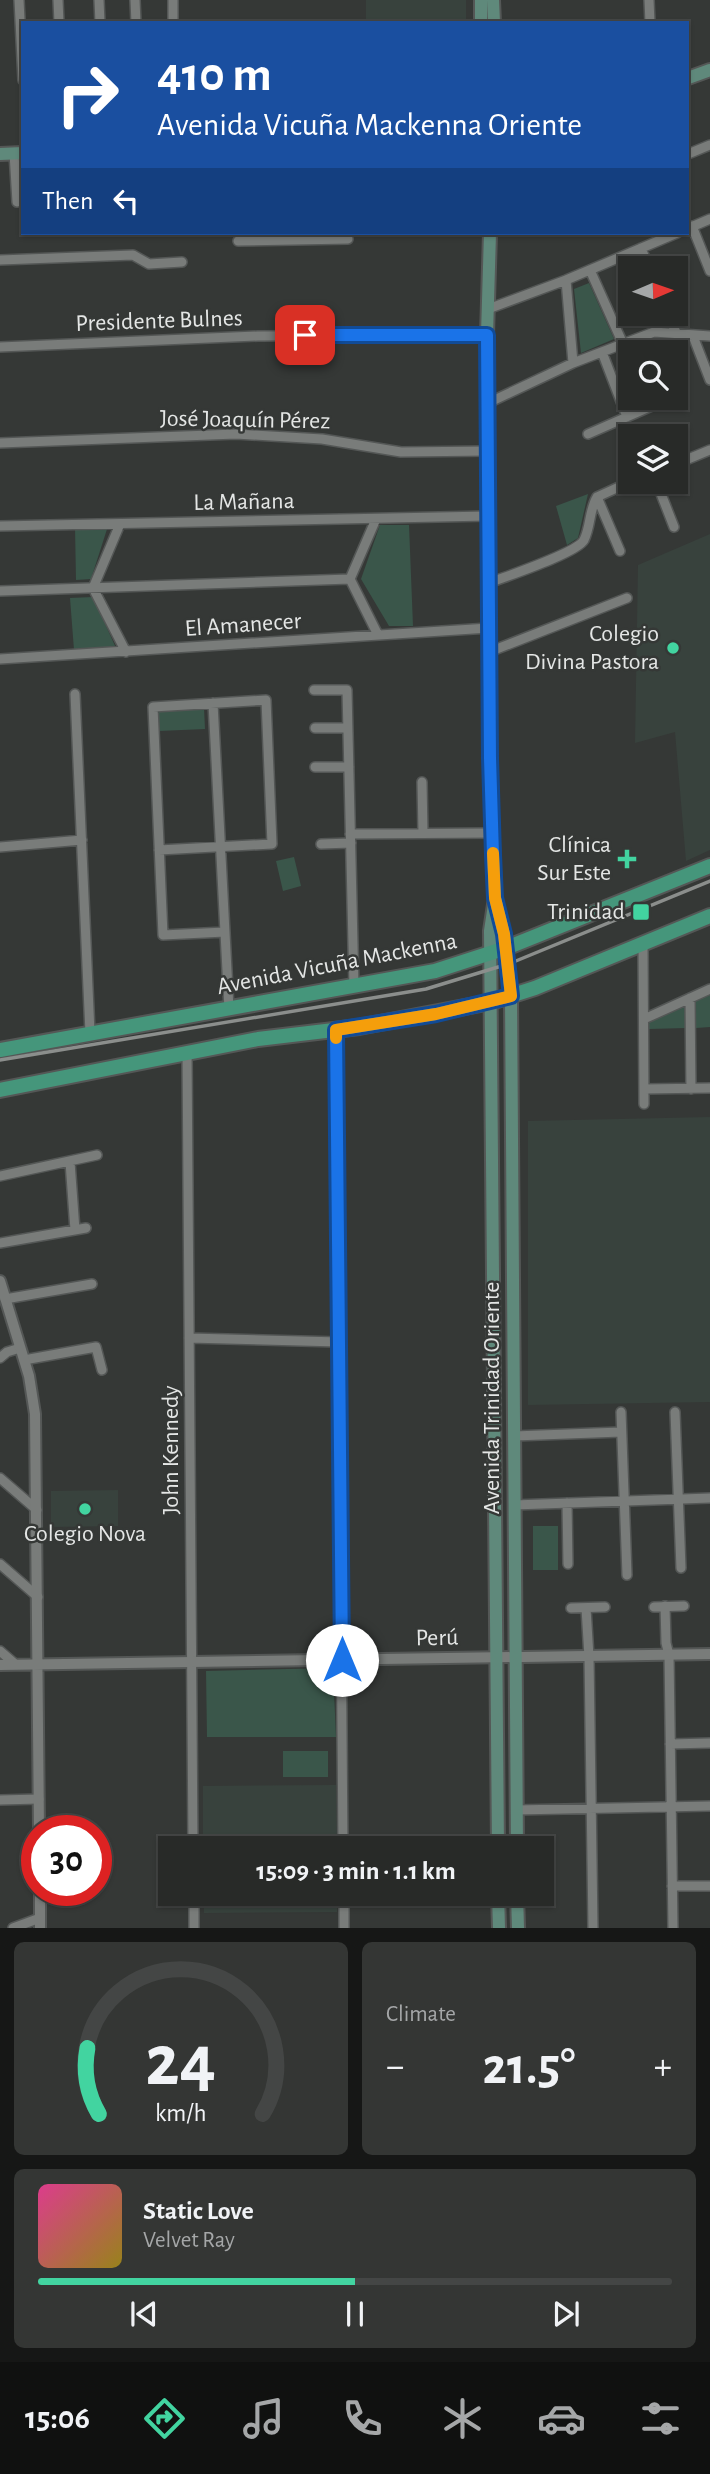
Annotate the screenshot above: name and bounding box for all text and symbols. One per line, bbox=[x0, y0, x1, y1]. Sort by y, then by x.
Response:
icon: right bbox=[42, 49, 133, 140]
text: 410 m bbox=[157, 51, 272, 100]
text: Avenida Vicuña Mackenna Oriente bbox=[157, 109, 582, 141]
icon: left bbox=[107, 182, 145, 220]
text: Then bbox=[42, 188, 93, 214]
north arrow bbox=[618, 256, 688, 326]
map controls bbox=[618, 256, 688, 494]
pin bbox=[275, 305, 335, 365]
street label: Presidente Bulnes bbox=[75, 306, 243, 336]
icon: arrive bbox=[286, 316, 324, 354]
button: search bbox=[618, 340, 688, 410]
street label: José Joaquín Pérez bbox=[160, 407, 330, 433]
button: layers bbox=[618, 424, 688, 494]
street label: La Mañana bbox=[193, 489, 295, 515]
street label: El Amanecer bbox=[184, 609, 302, 641]
place label: Colegio Divina Pastora bbox=[525, 622, 659, 674]
marker: Colegio Divina Pastora bbox=[665, 640, 681, 656]
place label: Clínica Sur Este bbox=[537, 833, 611, 885]
marker: Clínica Sur Este bbox=[617, 849, 637, 869]
place label: Trinidad bbox=[547, 900, 625, 924]
marker: Trinidad bbox=[631, 902, 651, 922]
street label: Avenida Vicuña Mackenna bbox=[215, 929, 459, 999]
street label: Avenida Trinidad Oriente bbox=[480, 1282, 504, 1514]
street label: John Kennedy bbox=[159, 1385, 183, 1515]
marker: Colegio Nova bbox=[77, 1501, 93, 1517]
place label: Colegio Nova bbox=[24, 1522, 146, 1546]
position arrow bbox=[305, 1623, 379, 1697]
street label: Perú bbox=[416, 1626, 458, 1650]
speed limit sign: 30 bbox=[21, 1815, 112, 1906]
text: 15:09 · 3 min · 1.1 km bbox=[256, 1858, 456, 1884]
text: Climate bbox=[386, 2003, 456, 2026]
text: 24 bbox=[146, 2027, 216, 2100]
text: 21.5° bbox=[483, 2041, 575, 2093]
text: − bbox=[386, 2048, 404, 2086]
text: + bbox=[654, 2048, 672, 2086]
text: km/h bbox=[155, 2101, 207, 2126]
text: Static Love bbox=[143, 2198, 254, 2224]
text: Velvet Ray bbox=[143, 2229, 235, 2252]
icon: previous bbox=[125, 2295, 163, 2333]
icon: pause bbox=[336, 2295, 374, 2333]
icon: next bbox=[547, 2295, 585, 2333]
icon: directions bbox=[140, 2394, 189, 2443]
icon: music bbox=[239, 2394, 288, 2443]
icon: phone bbox=[338, 2394, 387, 2443]
icon: climate bbox=[438, 2394, 487, 2443]
icon: car bbox=[537, 2394, 586, 2443]
icon: filters bbox=[636, 2394, 685, 2443]
text: 15:06 bbox=[25, 2402, 90, 2434]

